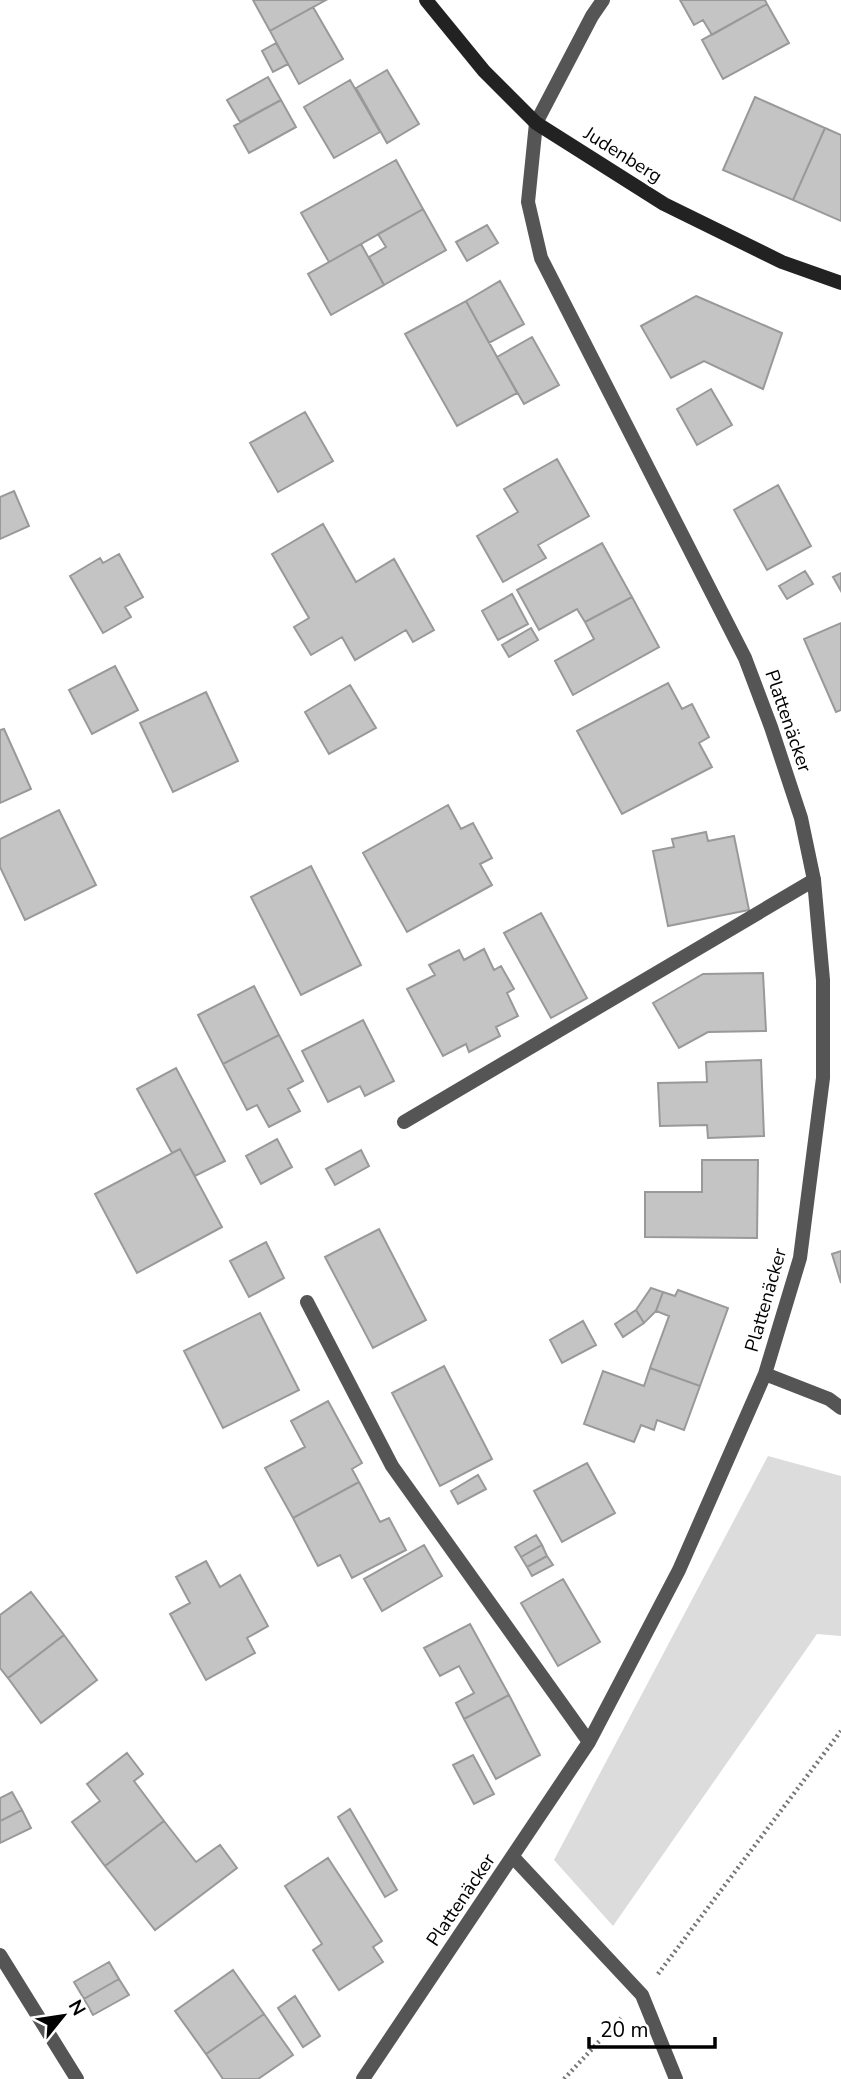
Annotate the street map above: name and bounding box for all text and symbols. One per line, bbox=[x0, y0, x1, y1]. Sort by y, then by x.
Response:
street label: Judenberg bbox=[578, 120, 667, 189]
street label: Plattenäcker bbox=[758, 666, 818, 776]
street label: Plattenäcker bbox=[739, 1245, 793, 1355]
street label: Plattenäcker bbox=[420, 1848, 502, 1951]
north arrow bbox=[28, 1981, 98, 2051]
text: N bbox=[62, 1995, 92, 2021]
scale bar bbox=[589, 2006, 715, 2050]
text: 20 m bbox=[600, 2016, 649, 2044]

